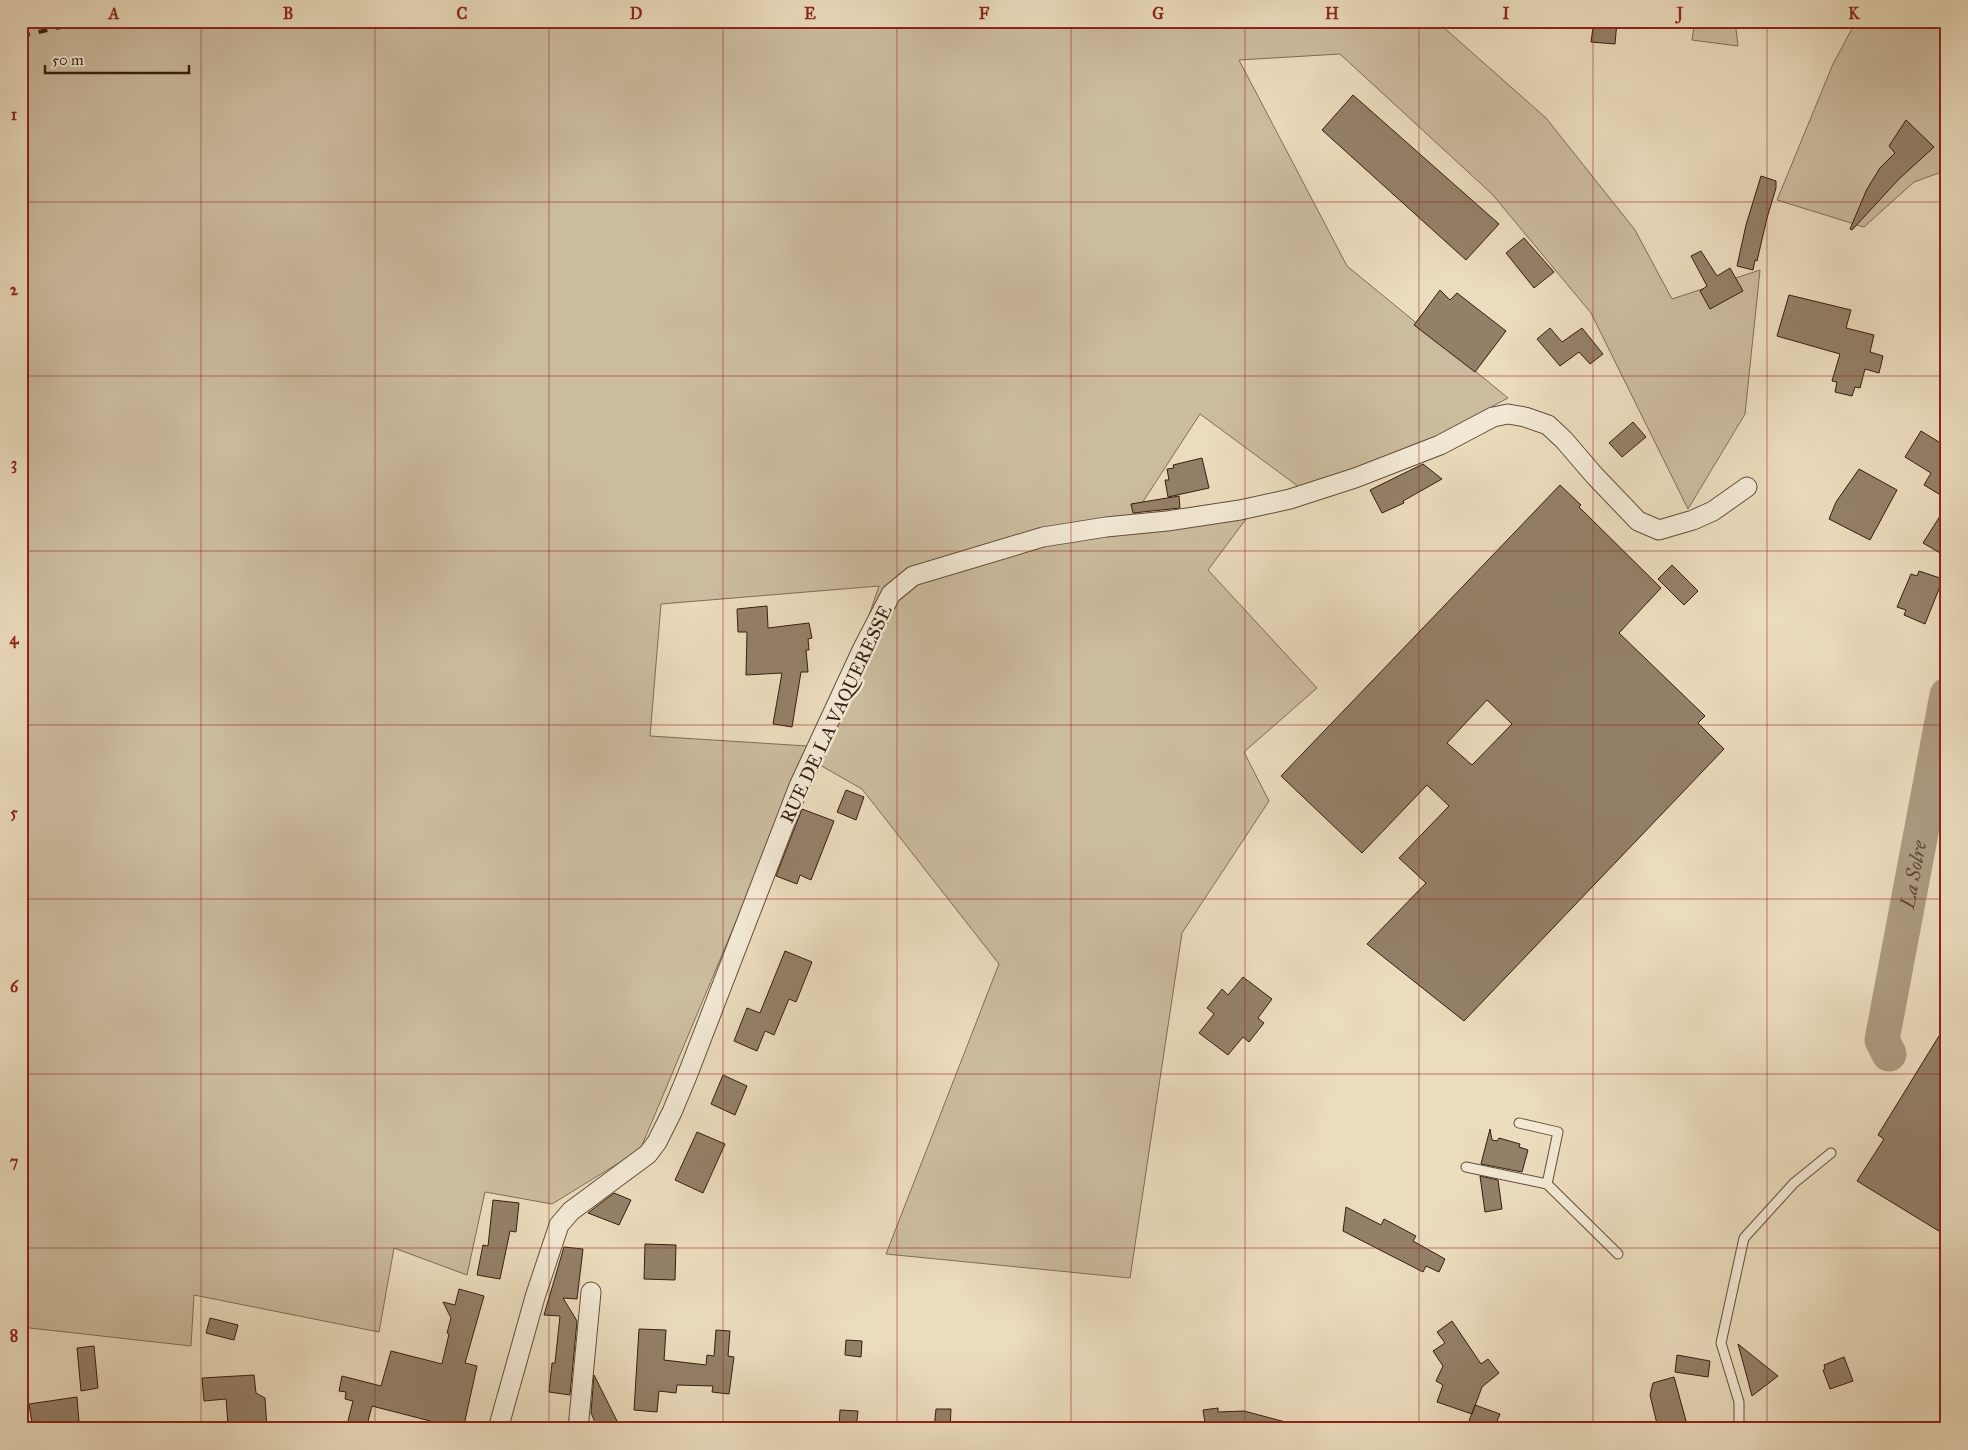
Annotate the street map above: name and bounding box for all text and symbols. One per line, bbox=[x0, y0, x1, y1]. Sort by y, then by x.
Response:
text: A bbox=[108, 4, 120, 23]
text: B bbox=[283, 4, 293, 23]
text: C bbox=[457, 4, 468, 23]
text: D bbox=[630, 4, 643, 23]
text: E bbox=[804, 4, 816, 23]
text: F bbox=[979, 4, 990, 23]
text: G bbox=[1152, 4, 1164, 23]
text: H bbox=[1325, 4, 1339, 23]
text: I bbox=[1503, 4, 1510, 23]
text: J bbox=[1675, 4, 1684, 24]
text: K bbox=[1848, 4, 1860, 23]
scale bar bbox=[45, 42, 189, 74]
text: 50 m bbox=[52, 51, 84, 69]
text: 1 bbox=[11, 105, 18, 124]
text: 2 bbox=[10, 280, 19, 299]
text: 3 bbox=[11, 454, 17, 474]
street label: RUE DE LA VAQUERESSE bbox=[775, 601, 897, 827]
text: 4 bbox=[10, 629, 20, 649]
text: 5 bbox=[10, 803, 18, 822]
water label: La Solre bbox=[1895, 838, 1931, 911]
text: 6 bbox=[10, 977, 19, 996]
text: 7 bbox=[10, 1152, 19, 1171]
text: 8 bbox=[10, 1326, 18, 1345]

